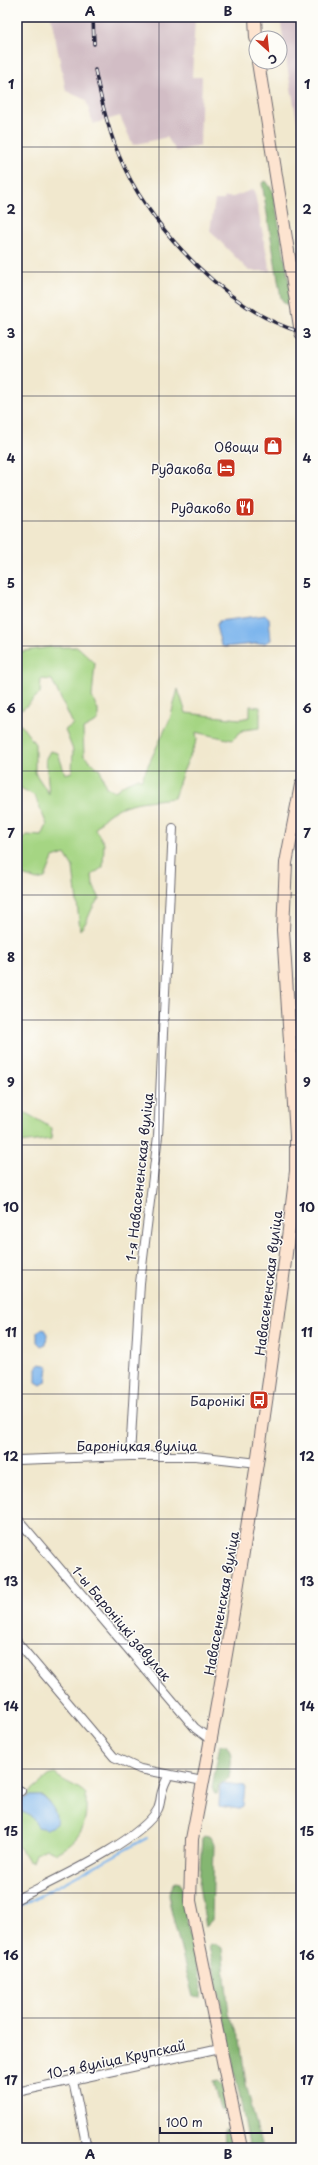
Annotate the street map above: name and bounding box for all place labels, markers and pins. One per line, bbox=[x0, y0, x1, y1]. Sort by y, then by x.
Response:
shop icon: Овощи bbox=[262, 435, 284, 457]
place label: Овощи bbox=[214, 437, 259, 456]
hotel icon: Рудакова bbox=[215, 457, 237, 479]
place label: Рудакова bbox=[151, 459, 213, 478]
restaurant icon: Рудаково bbox=[234, 496, 256, 518]
place label: Рудаково bbox=[171, 498, 231, 517]
bus stop icon: Баронікі bbox=[248, 1389, 270, 1411]
place label: Баронікі bbox=[190, 1391, 245, 1410]

